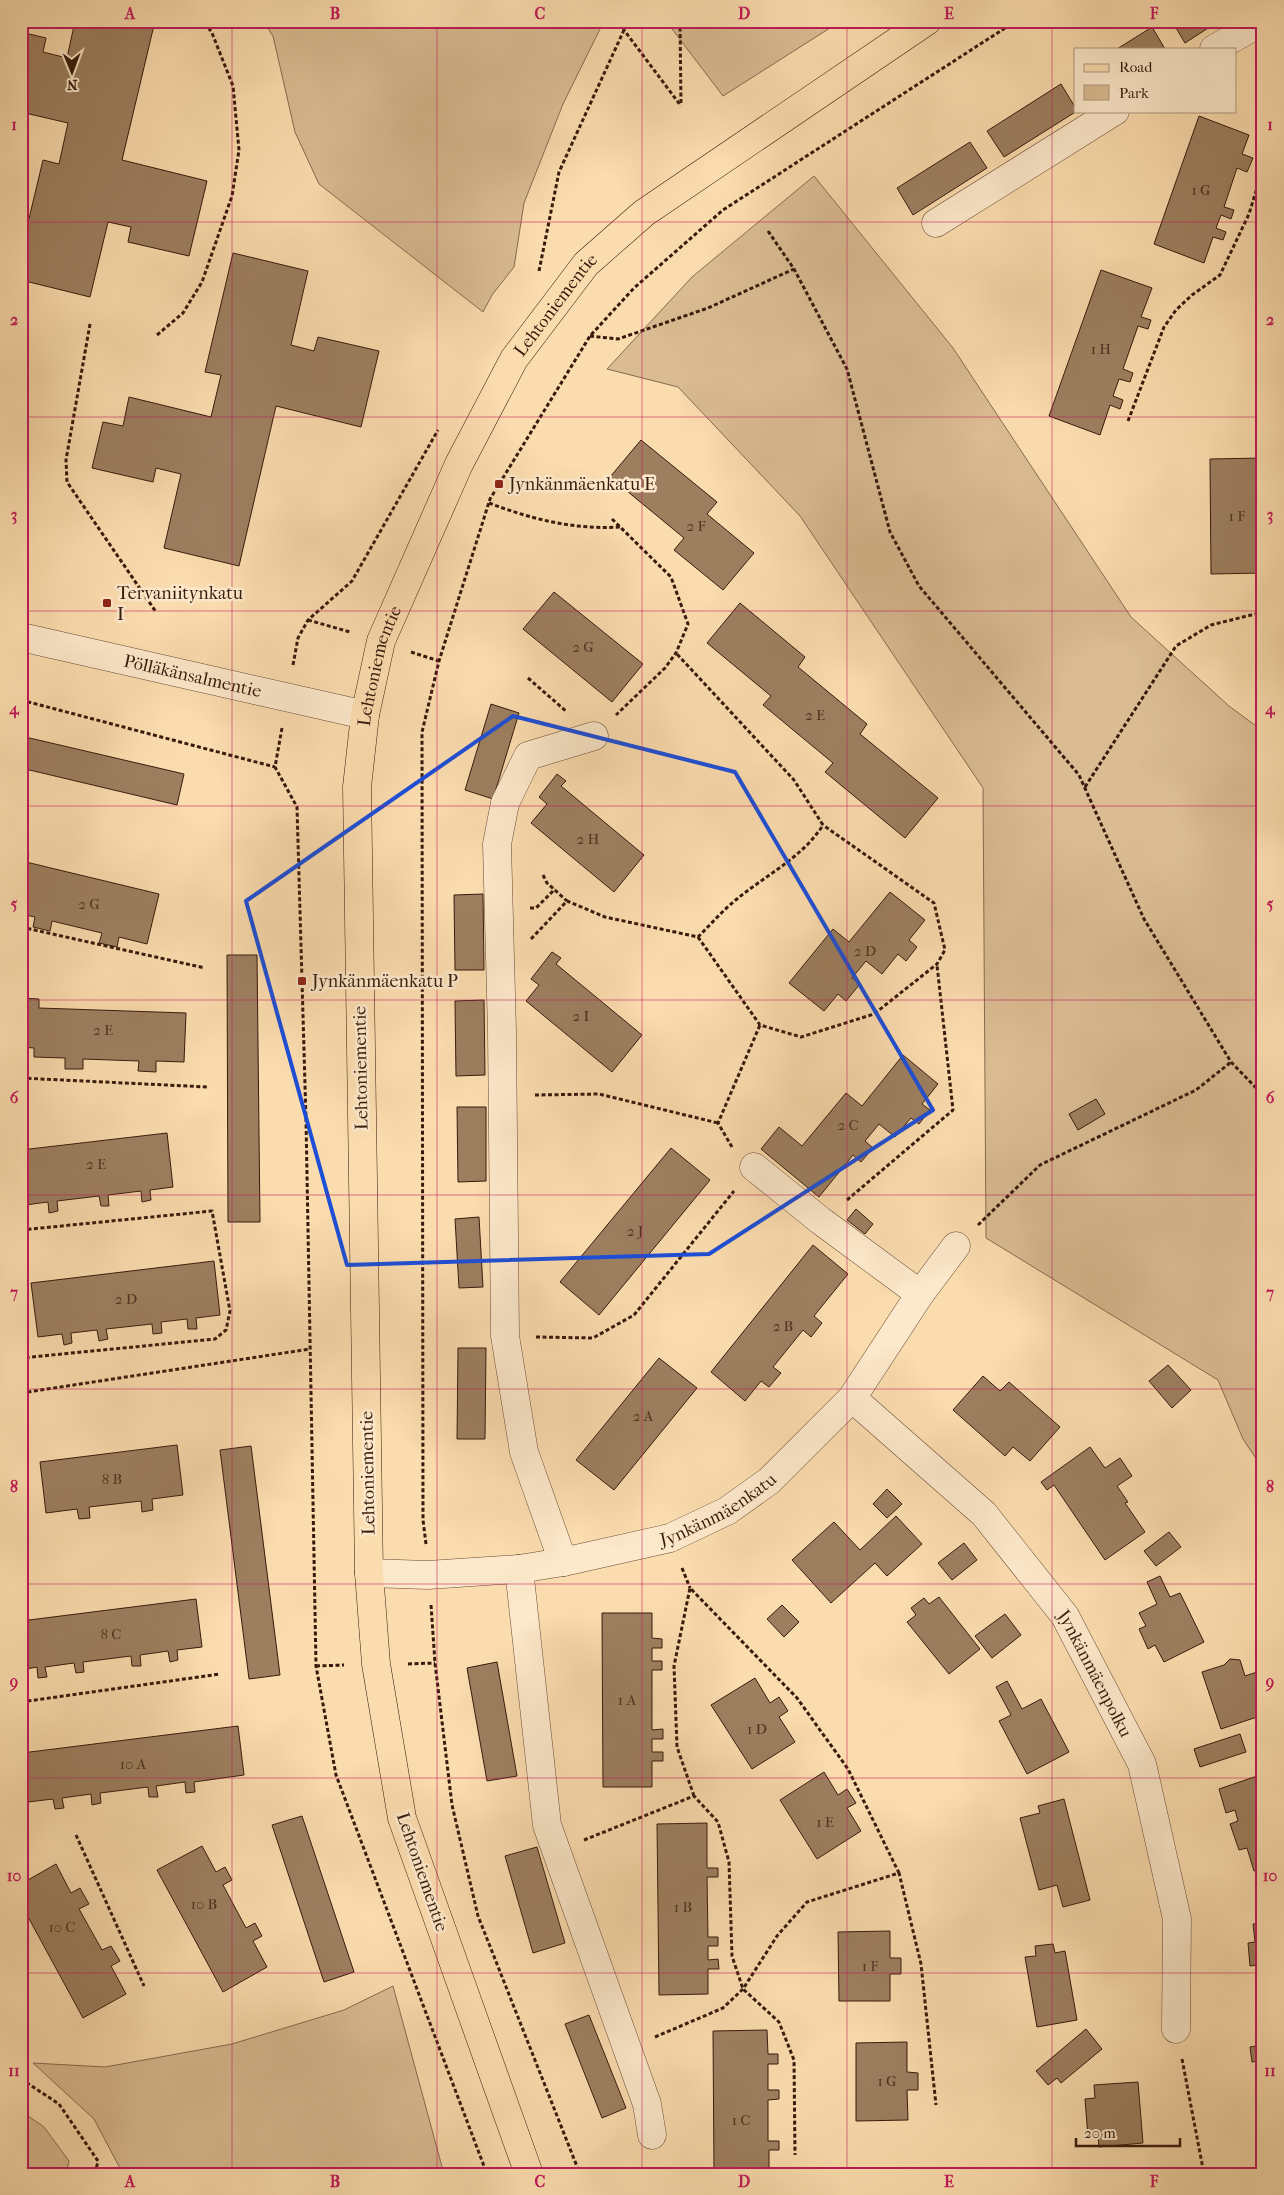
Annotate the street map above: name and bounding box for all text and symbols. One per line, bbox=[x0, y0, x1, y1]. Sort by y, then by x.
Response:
text: A bbox=[124, 4, 136, 23]
text: B bbox=[330, 4, 340, 23]
text: C bbox=[535, 4, 546, 23]
text: D bbox=[738, 4, 750, 23]
text: E bbox=[944, 4, 954, 23]
text: F bbox=[1149, 4, 1159, 23]
north arrow bbox=[48, 48, 98, 98]
legend bbox=[1074, 48, 1236, 112]
text: Road bbox=[1119, 58, 1153, 76]
text: N bbox=[66, 76, 78, 93]
text: Park bbox=[1119, 84, 1149, 102]
text: 1 bbox=[11, 115, 17, 134]
text: 1 bbox=[1267, 115, 1273, 134]
house number: 1 G bbox=[1191, 181, 1211, 199]
street label: Lehtoniementie bbox=[509, 249, 602, 360]
text: 2 bbox=[10, 310, 18, 329]
text: 2 bbox=[1266, 310, 1274, 329]
house number: 1 H bbox=[1091, 340, 1111, 358]
place label: Jynkänmäenkatu E bbox=[507, 474, 655, 495]
marker: Jynkänmäenkatu E bbox=[493, 478, 505, 490]
text: 3 bbox=[11, 505, 17, 525]
text: 3 bbox=[1267, 505, 1273, 525]
house number: 1 F bbox=[1229, 507, 1245, 525]
house number: 2 F bbox=[687, 517, 705, 535]
place label: Tervaniitynkatu I bbox=[117, 583, 243, 625]
marker: Tervaniitynkatu I bbox=[101, 597, 113, 609]
street label: Lehtoniementie bbox=[353, 602, 406, 727]
house number: 2 G bbox=[572, 638, 594, 656]
street label: Pölläkänsalmentie bbox=[122, 650, 264, 702]
text: 4 bbox=[8, 699, 20, 719]
text: 4 bbox=[1264, 699, 1276, 719]
house number: 2 E bbox=[805, 706, 825, 724]
house number: 2 H bbox=[577, 830, 600, 848]
text: 5 bbox=[11, 894, 18, 913]
text: 5 bbox=[1267, 894, 1274, 913]
house number: 2 G bbox=[78, 895, 100, 913]
house number: 2 D bbox=[854, 942, 876, 960]
place label: Jynkänmäenkatu P bbox=[310, 971, 458, 992]
marker: Jynkänmäenkatu P bbox=[296, 975, 308, 987]
street label: Lehtoniementie bbox=[349, 1006, 373, 1130]
house number: 2 I bbox=[573, 1007, 590, 1025]
house number: 2 E bbox=[93, 1021, 113, 1039]
text: 6 bbox=[10, 1088, 19, 1107]
text: 6 bbox=[1266, 1088, 1275, 1107]
house number: 2 C bbox=[837, 1116, 859, 1134]
house number: 2 E bbox=[86, 1155, 106, 1173]
house number: 2 J bbox=[627, 1222, 644, 1240]
text: 7 bbox=[9, 1283, 18, 1302]
text: 7 bbox=[1265, 1283, 1274, 1302]
house number: 2 D bbox=[115, 1290, 137, 1308]
house number: 2 B bbox=[773, 1317, 793, 1335]
house number: 2 A bbox=[633, 1407, 654, 1425]
street label: Lehtoniementie bbox=[356, 1411, 380, 1535]
street label: Jynkänmäenkatu bbox=[656, 1469, 781, 1551]
house number: 8 B bbox=[102, 1470, 122, 1488]
text: 8 bbox=[10, 1477, 18, 1496]
text: 8 bbox=[1266, 1477, 1274, 1496]
street label: Jynkänmäenpolku bbox=[1052, 1604, 1137, 1741]
house number: 8 C bbox=[101, 1625, 121, 1643]
text: 9 bbox=[9, 1672, 18, 1692]
text: 9 bbox=[1265, 1672, 1274, 1692]
house number: 1 A bbox=[618, 1691, 636, 1709]
house number: 1 D bbox=[747, 1720, 767, 1738]
house number: 10 A bbox=[120, 1755, 147, 1773]
street label: Lehtoniementie bbox=[392, 1810, 452, 1934]
house number: 1 E bbox=[816, 1813, 834, 1831]
text: 10 bbox=[7, 1866, 21, 1885]
text: 10 bbox=[1263, 1866, 1277, 1885]
house number: 10 B bbox=[191, 1895, 217, 1913]
house number: 1 B bbox=[674, 1898, 692, 1916]
house number: 10 C bbox=[49, 1918, 75, 1936]
house number: 1 F bbox=[862, 1957, 878, 1975]
text: 11 bbox=[8, 2061, 20, 2080]
text: 11 bbox=[1264, 2061, 1276, 2080]
house number: 1 G bbox=[877, 2072, 897, 2090]
house number: 1 C bbox=[732, 2111, 750, 2129]
scale bar bbox=[1076, 2115, 1180, 2147]
text: 20 m bbox=[1084, 2124, 1116, 2142]
text: A bbox=[124, 2172, 136, 2191]
text: B bbox=[330, 2172, 340, 2191]
text: C bbox=[535, 2172, 546, 2191]
text: D bbox=[738, 2172, 750, 2191]
text: E bbox=[944, 2172, 954, 2191]
text: F bbox=[1149, 2172, 1159, 2191]

